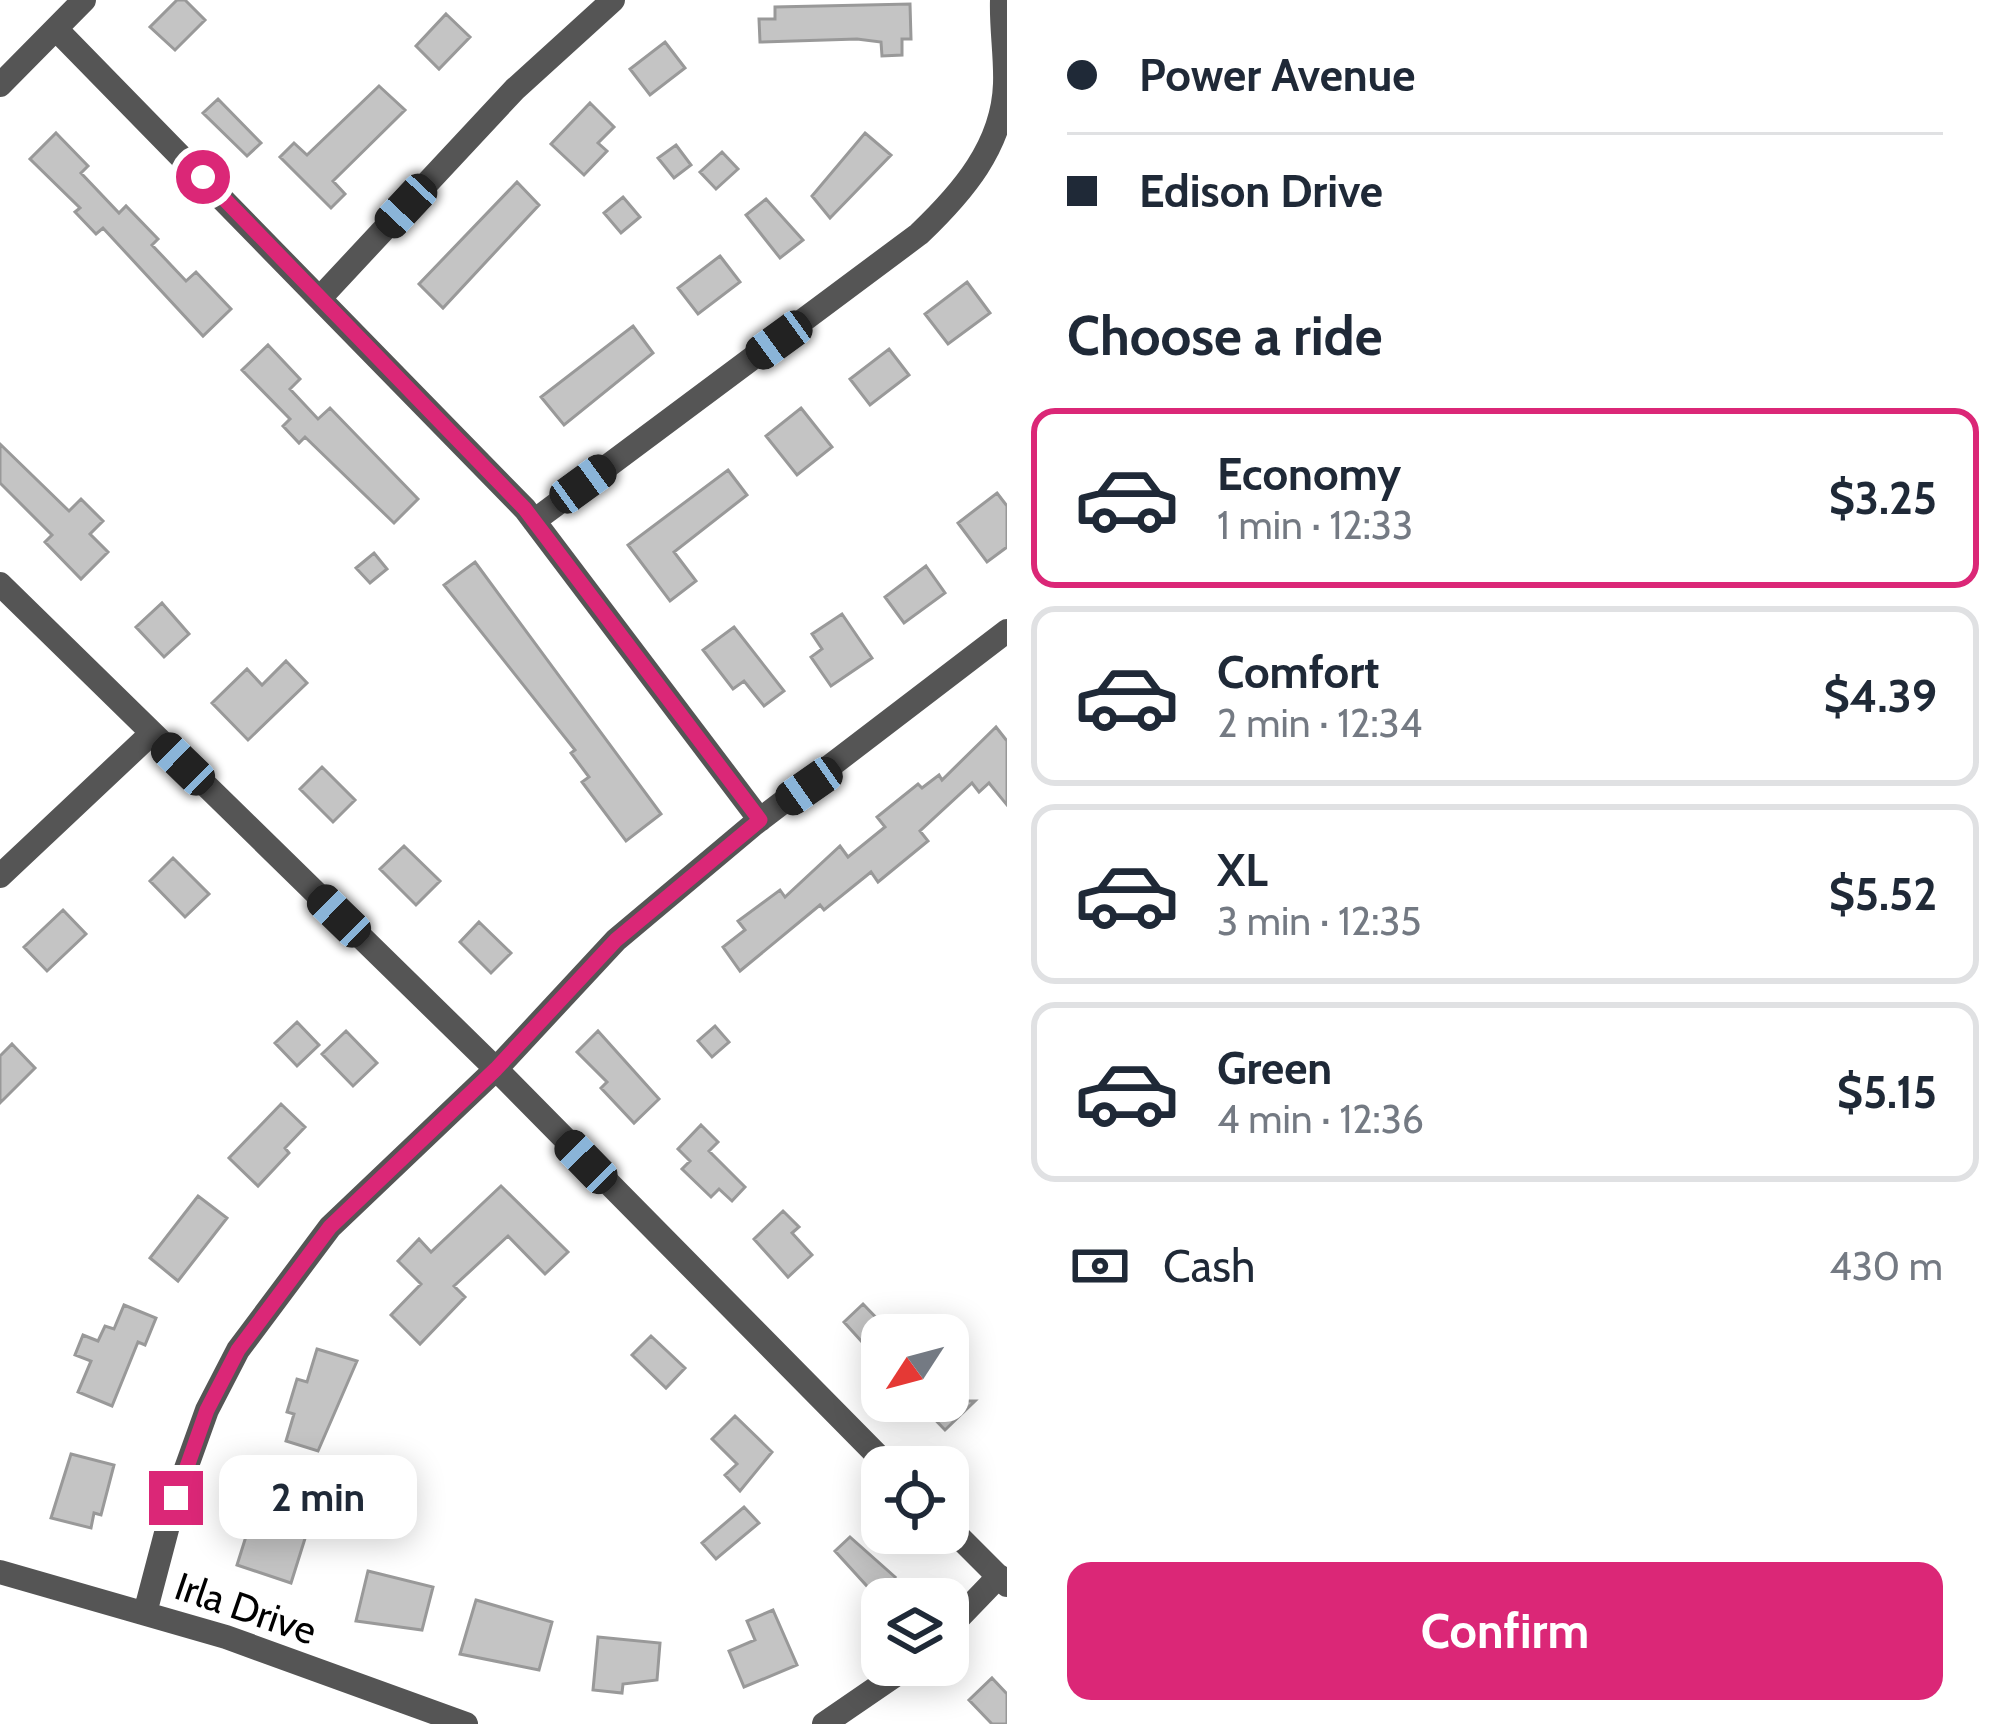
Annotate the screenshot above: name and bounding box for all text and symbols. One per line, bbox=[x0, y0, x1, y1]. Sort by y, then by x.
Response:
text: Power Avenue bbox=[1139, 48, 1416, 102]
route start bbox=[176, 150, 230, 204]
text: Edison Drive bbox=[1139, 164, 1383, 218]
car bbox=[368, 167, 444, 245]
text: Choose a ride bbox=[1067, 303, 1382, 369]
car bbox=[739, 304, 819, 376]
icon: car bbox=[1073, 444, 1181, 552]
text: Economy bbox=[1217, 447, 1401, 501]
car bbox=[543, 448, 623, 520]
text: $3.25 bbox=[1829, 471, 1937, 525]
text: 1 min · 12:33 bbox=[1217, 501, 1413, 549]
icon: car bbox=[1073, 642, 1181, 750]
text: Comfort bbox=[1217, 645, 1380, 699]
text: $4.39 bbox=[1823, 669, 1937, 723]
text: 2 min · 12:34 bbox=[1217, 699, 1422, 747]
car bbox=[145, 726, 221, 802]
car bbox=[769, 751, 849, 821]
icon: car bbox=[1073, 840, 1181, 948]
text: XL bbox=[1217, 843, 1268, 897]
text: $5.52 bbox=[1829, 867, 1937, 921]
car bbox=[301, 878, 377, 954]
text: 3 min · 12:35 bbox=[1217, 897, 1421, 945]
icon: car bbox=[1073, 1038, 1181, 1146]
text: Green bbox=[1217, 1041, 1332, 1095]
text: $5.15 bbox=[1837, 1065, 1937, 1119]
text: 4 min · 12:36 bbox=[1217, 1095, 1424, 1143]
car bbox=[548, 1124, 624, 1200]
icon: cash bbox=[1067, 1233, 1133, 1299]
text: Cash bbox=[1163, 1239, 1255, 1293]
text: 430 m bbox=[1829, 1242, 1943, 1290]
north arrow bbox=[861, 1314, 969, 1422]
map controls bbox=[861, 1314, 969, 1686]
button: locate bbox=[861, 1446, 969, 1554]
callout: 2 min bbox=[218, 1456, 416, 1540]
route end bbox=[149, 1471, 203, 1525]
text: 2 min bbox=[271, 1473, 365, 1521]
street label: Irla Drive bbox=[169, 1562, 323, 1654]
button: Confirm bbox=[1067, 1562, 1943, 1700]
button: layers bbox=[861, 1578, 969, 1686]

